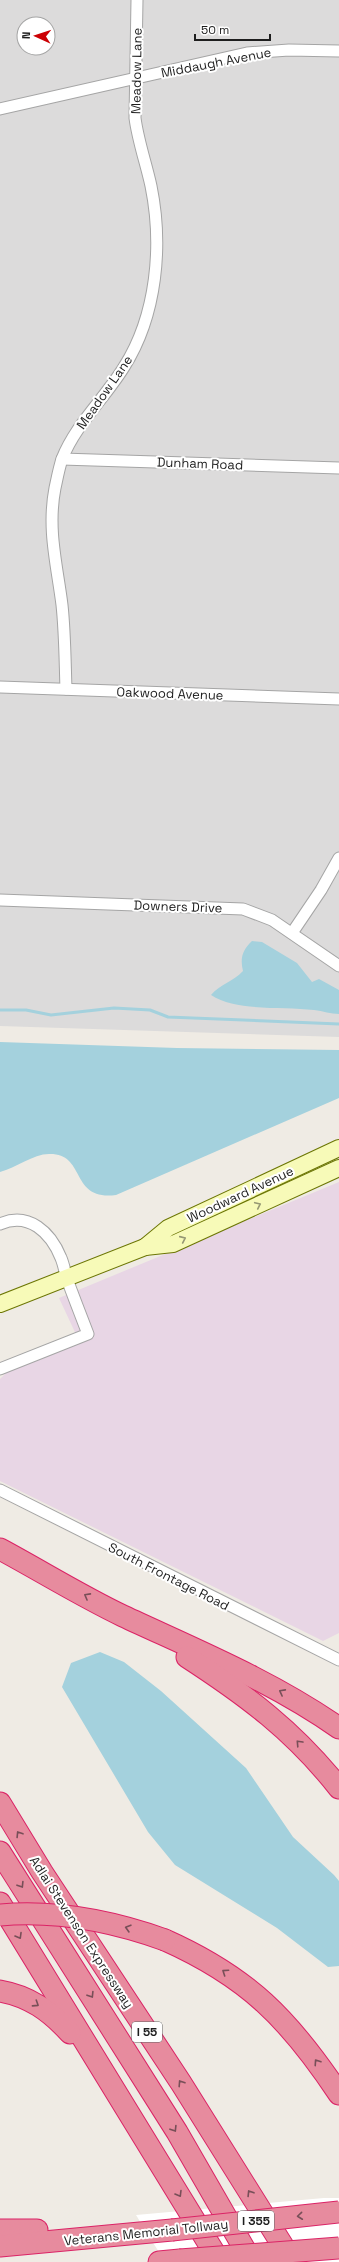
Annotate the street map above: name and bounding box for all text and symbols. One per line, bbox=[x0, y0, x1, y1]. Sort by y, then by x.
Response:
north arrow bbox=[16, 16, 56, 56]
scale bar bbox=[195, 16, 270, 42]
text: 50 m bbox=[201, 22, 229, 38]
street label: Meadow Lane bbox=[127, 28, 146, 114]
text: N bbox=[19, 31, 33, 40]
street label: Middaugh Avenue bbox=[160, 43, 273, 82]
street label: Meadow Lane bbox=[73, 352, 136, 433]
street label: Dunham Road bbox=[157, 453, 243, 474]
street label: Oakwood Avenue bbox=[116, 683, 224, 704]
street label: Downers Drive bbox=[133, 896, 223, 917]
street label: Woodward Avenue bbox=[184, 1162, 296, 1227]
one-way arrow bbox=[253, 1202, 261, 1210]
one-way arrow bbox=[178, 1236, 186, 1244]
street label: South Frontage Road bbox=[106, 1539, 232, 1614]
one-way arrow bbox=[84, 1593, 91, 1600]
one-way arrow bbox=[279, 1690, 286, 1697]
one-way arrow bbox=[297, 1740, 304, 1748]
one-way arrow bbox=[16, 1831, 23, 1838]
street label: Adlai Stevenson Expressway bbox=[26, 1853, 137, 2012]
one-way arrow bbox=[16, 1881, 24, 1888]
one-way arrow bbox=[125, 1924, 132, 1933]
one-way arrow bbox=[15, 1932, 22, 1939]
one-way arrow bbox=[222, 1969, 229, 1976]
one-way arrow bbox=[86, 1991, 93, 1998]
one-way arrow bbox=[32, 1999, 39, 2006]
road number: I 55 bbox=[132, 2022, 162, 2042]
one-way arrow bbox=[315, 2059, 322, 2066]
one-way arrow bbox=[178, 2080, 186, 2087]
one-way arrow bbox=[170, 2125, 177, 2132]
one-way arrow bbox=[174, 2190, 182, 2197]
one-way arrow bbox=[248, 2190, 255, 2197]
road number: I 355 bbox=[238, 2211, 274, 2231]
one-way arrow bbox=[297, 2212, 303, 2221]
street label: Veterans Memorial Tollway bbox=[63, 2215, 229, 2250]

